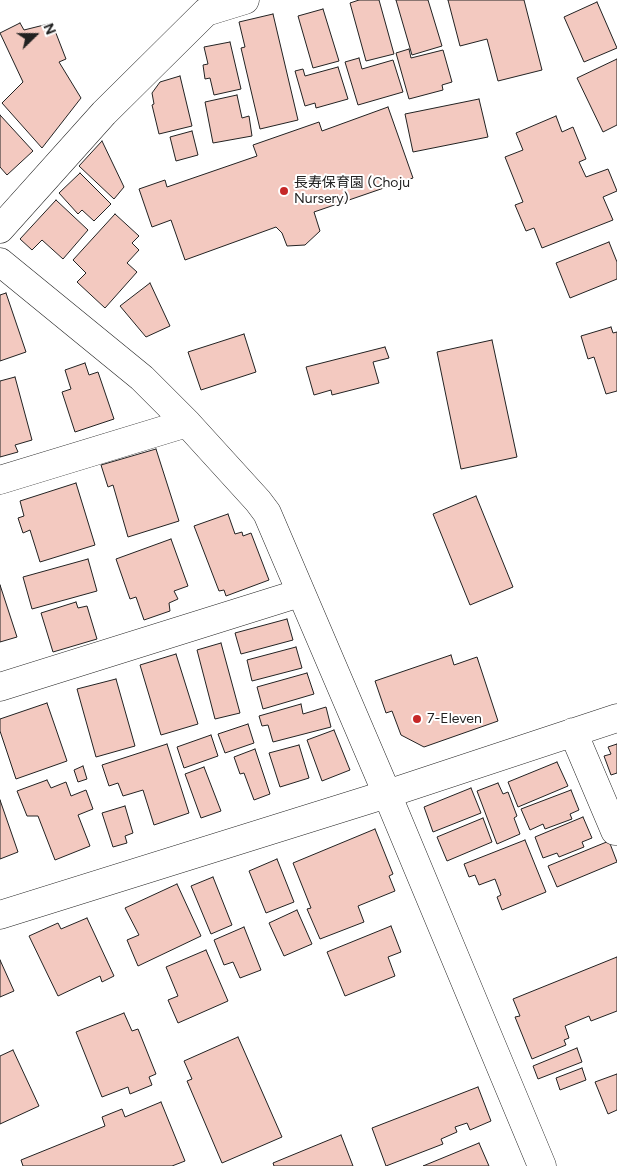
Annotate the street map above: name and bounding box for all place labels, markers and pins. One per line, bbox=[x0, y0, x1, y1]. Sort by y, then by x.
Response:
place label: 長寿保育園 (Choju Nursery) bbox=[294, 175, 410, 208]
marker: 長寿保育園 (Choju Nursery) bbox=[278, 185, 290, 197]
place label: 7-Eleven bbox=[427, 711, 482, 727]
marker: 7-Eleven bbox=[411, 713, 423, 725]

